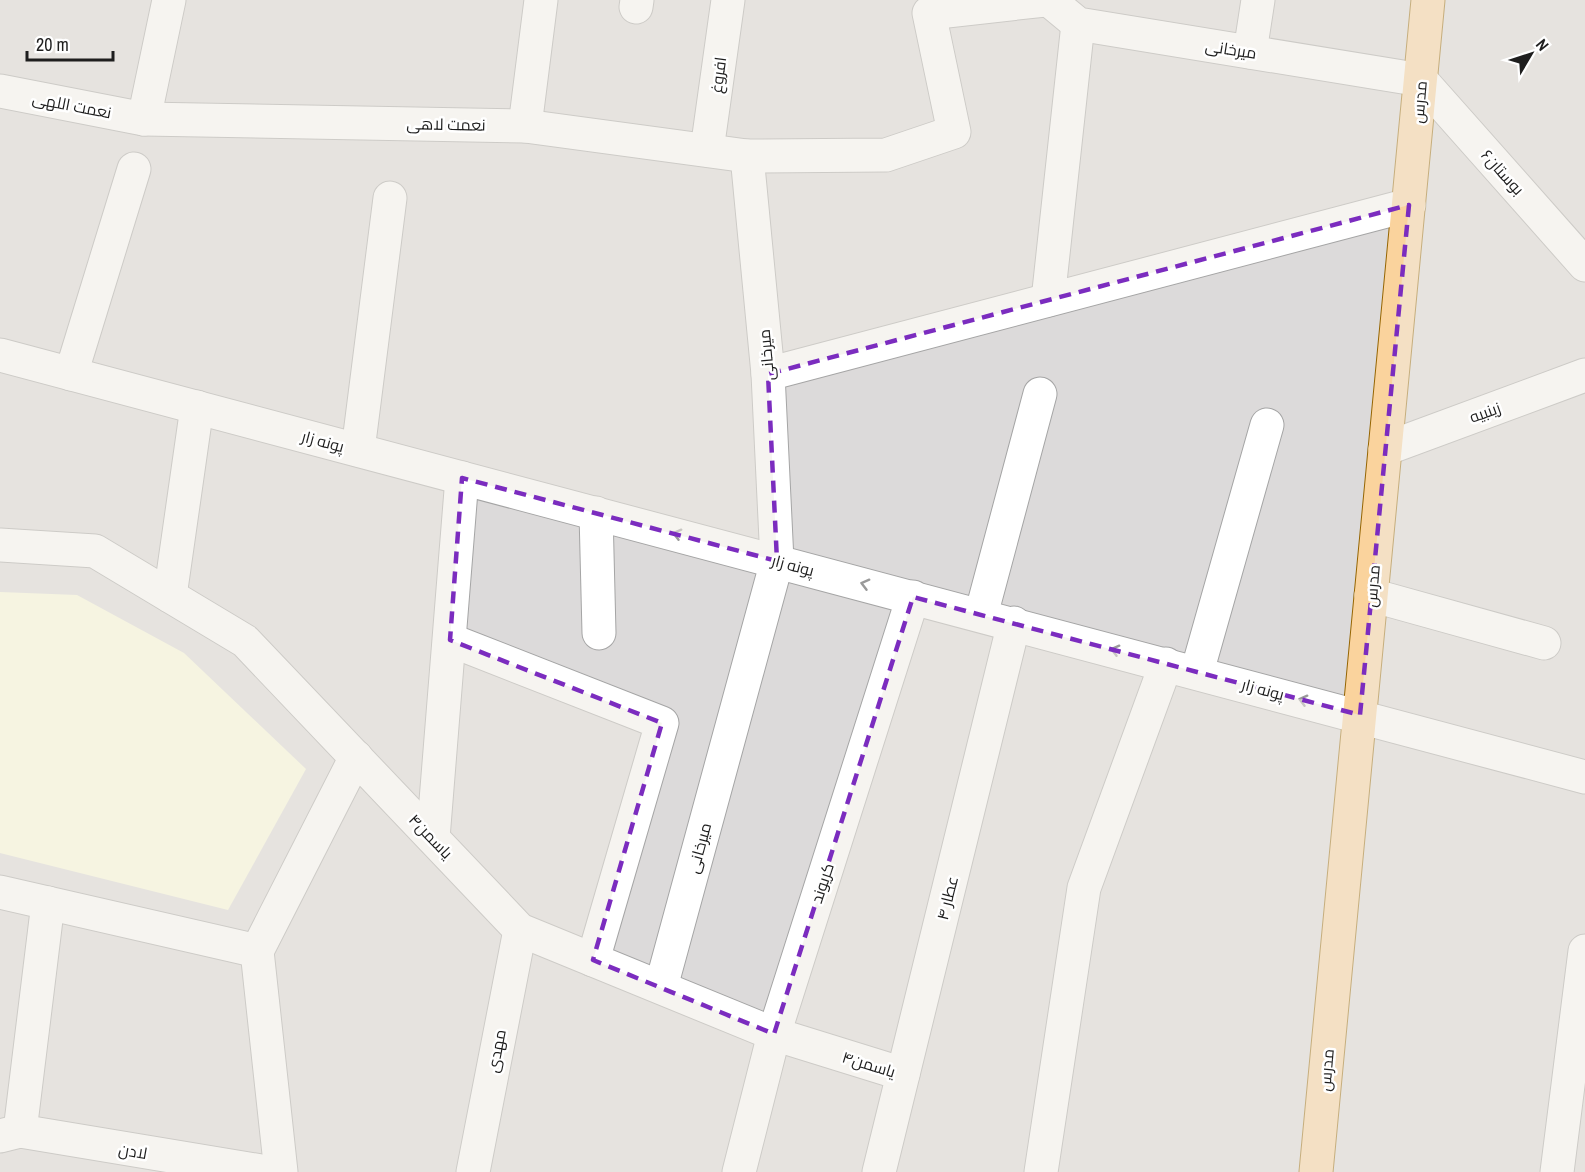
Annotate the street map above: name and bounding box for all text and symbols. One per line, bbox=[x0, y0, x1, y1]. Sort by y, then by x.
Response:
scale bar bbox=[27, 24, 112, 62]
north arrow bbox=[1501, 24, 1561, 84]
text: 20 m bbox=[36, 32, 69, 57]
street label: میرخانی bbox=[1204, 34, 1258, 64]
text: N bbox=[1531, 34, 1554, 55]
street label: افروغ bbox=[705, 55, 732, 95]
street label: مدرس bbox=[1406, 80, 1432, 124]
street label: نعمت اللهی bbox=[30, 87, 114, 123]
street label: نعمت لاهی bbox=[406, 112, 486, 136]
street label: بوستان۶ bbox=[1477, 144, 1529, 200]
street label: میرخانی bbox=[753, 328, 779, 382]
street label: زینبیه bbox=[1466, 396, 1504, 428]
street label: پونه زار bbox=[298, 424, 348, 458]
one-way arrow bbox=[672, 529, 682, 542]
street label: پونه زار bbox=[768, 548, 818, 582]
street label: مدرس bbox=[1359, 564, 1385, 608]
one-way arrow bbox=[860, 579, 871, 591]
one-way arrow bbox=[1110, 645, 1120, 657]
street label: پونه زار bbox=[1238, 672, 1288, 706]
one-way arrow bbox=[1298, 695, 1309, 707]
street label: یاسمن۴ bbox=[404, 809, 458, 864]
street label: میرخانی bbox=[682, 820, 716, 876]
street label: کریوند bbox=[805, 860, 839, 906]
street label: عطار ۴ bbox=[931, 874, 963, 922]
street label: مهدی bbox=[481, 1027, 511, 1075]
street label: یاسمن۴ bbox=[840, 1045, 899, 1083]
street label: مدرس bbox=[1313, 1048, 1339, 1092]
street label: لادن bbox=[117, 1138, 149, 1164]

